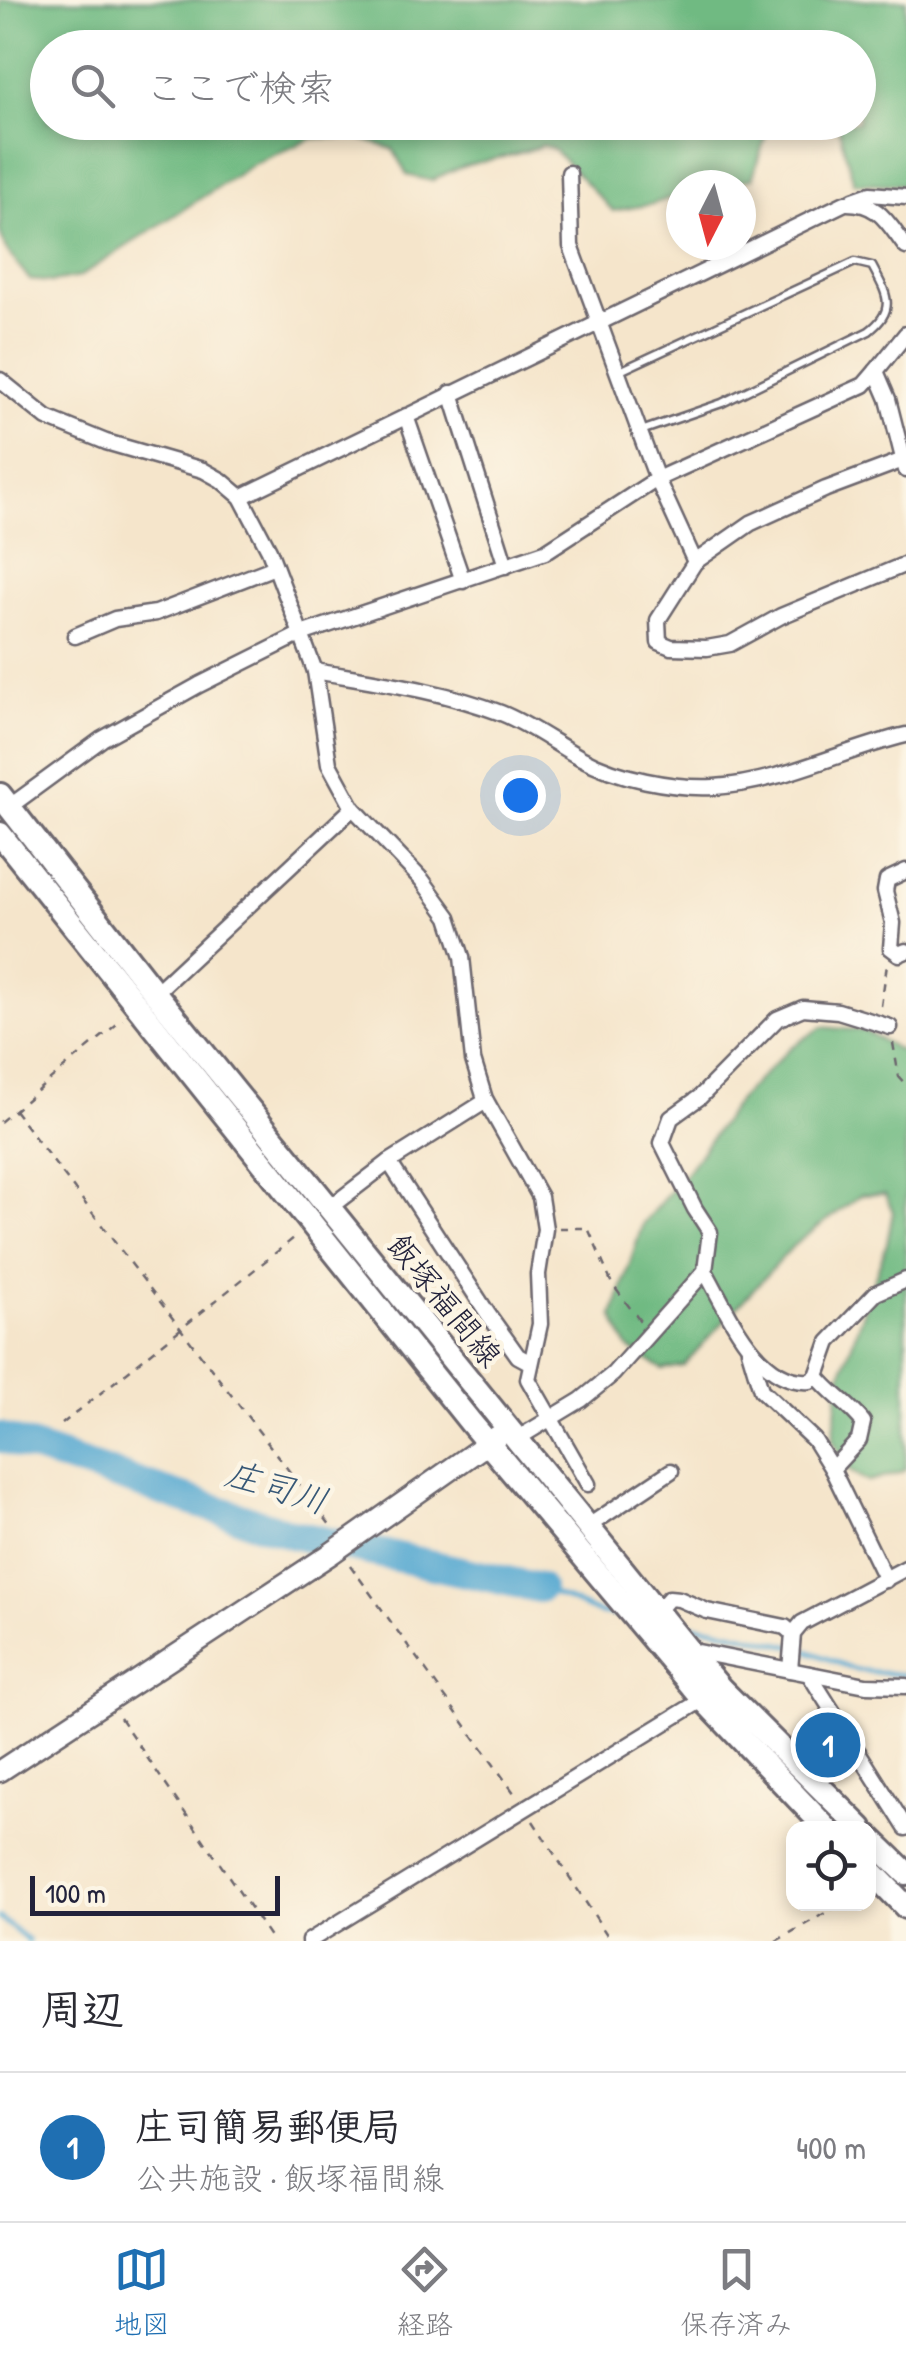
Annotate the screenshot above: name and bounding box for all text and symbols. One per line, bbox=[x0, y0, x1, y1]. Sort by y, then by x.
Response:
search box bbox=[30, 30, 876, 140]
icon: search bbox=[65, 58, 120, 113]
text: ここで検索 bbox=[145, 61, 335, 113]
north arrow bbox=[666, 170, 756, 260]
your location bbox=[495, 770, 546, 821]
street label: 飯塚福間線 bbox=[378, 1224, 512, 1376]
water label: 庄司川 bbox=[220, 1449, 334, 1525]
pin: 1 bbox=[796, 1708, 860, 1782]
map controls bbox=[786, 1821, 876, 1911]
button: locate bbox=[786, 1821, 876, 1911]
scale bar bbox=[30, 1871, 280, 1916]
text: 100 m bbox=[45, 1874, 106, 1912]
text: 周辺 bbox=[40, 1980, 124, 2037]
text: 庄司簡易郵便局 bbox=[135, 2100, 401, 2152]
text: 1 bbox=[67, 2126, 78, 2169]
text: 400 m bbox=[796, 2126, 866, 2169]
text: 公共施設 · 飯塚福間線 bbox=[135, 2156, 444, 2199]
tab: 地図 bbox=[114, 2242, 170, 2343]
tab: 経路 bbox=[397, 2242, 453, 2343]
tab: 保存済み bbox=[680, 2242, 792, 2343]

